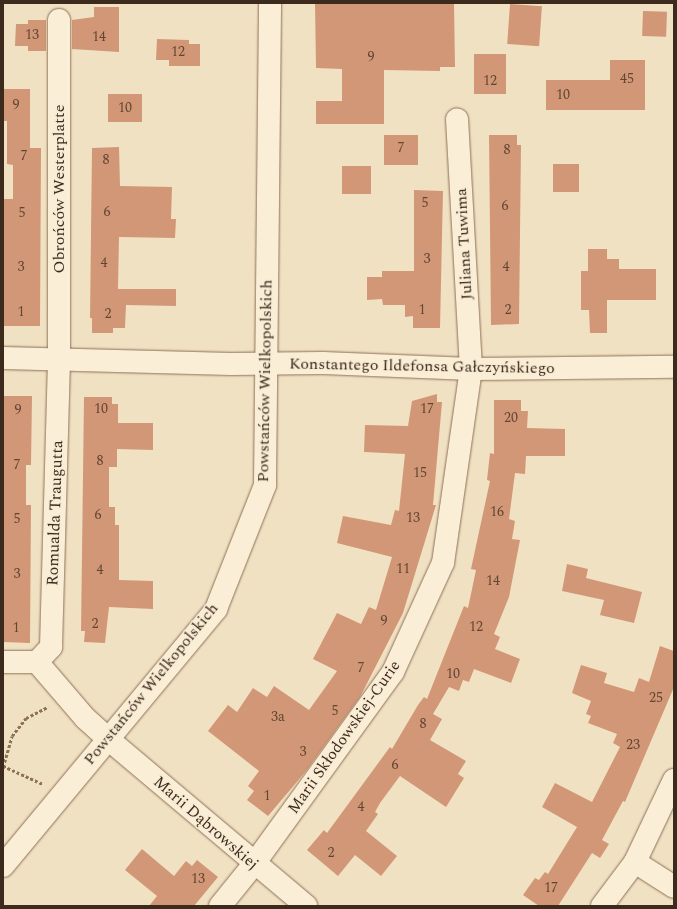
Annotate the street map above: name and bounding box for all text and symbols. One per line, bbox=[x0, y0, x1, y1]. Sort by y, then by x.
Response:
house number: 13 bbox=[25, 27, 39, 43]
house number: 14 bbox=[92, 29, 106, 45]
house number: 12 bbox=[171, 44, 185, 60]
house number: 9 bbox=[368, 49, 374, 65]
house number: 45 bbox=[620, 71, 634, 87]
house number: 12 bbox=[483, 73, 497, 89]
house number: 10 bbox=[556, 87, 570, 103]
house number: 9 bbox=[13, 97, 19, 113]
house number: 10 bbox=[118, 100, 132, 116]
street label: Obrońców Westerplatte bbox=[49, 105, 69, 273]
house number: 7 bbox=[398, 140, 404, 156]
house number: 8 bbox=[504, 142, 510, 158]
house number: 7 bbox=[21, 148, 27, 164]
house number: 8 bbox=[103, 152, 109, 168]
street label: Juliana Tuwima bbox=[451, 188, 477, 300]
house number: 5 bbox=[422, 195, 428, 211]
house number: 6 bbox=[502, 198, 508, 214]
house number: 6 bbox=[104, 204, 110, 220]
house number: 5 bbox=[19, 205, 25, 221]
house number: 3 bbox=[424, 251, 430, 267]
house number: 4 bbox=[101, 255, 107, 271]
house number: 3 bbox=[18, 259, 24, 275]
house number: 4 bbox=[503, 259, 509, 275]
street label: Powstańców Wielkopolskich bbox=[254, 279, 276, 483]
house number: 1 bbox=[419, 302, 425, 318]
house number: 2 bbox=[505, 302, 511, 318]
house number: 1 bbox=[18, 304, 24, 320]
house number: 2 bbox=[105, 306, 111, 322]
street label: Konstantego Ildefonsa Gałczyńskiego bbox=[289, 354, 555, 378]
house number: 10 bbox=[94, 401, 108, 417]
house number: 17 bbox=[420, 401, 434, 417]
house number: 9 bbox=[15, 402, 21, 418]
house number: 20 bbox=[504, 410, 518, 426]
street label: Romualda Traugutta bbox=[43, 440, 67, 586]
house number: 8 bbox=[97, 453, 103, 469]
house number: 7 bbox=[14, 457, 20, 473]
house number: 15 bbox=[413, 465, 427, 481]
house number: 16 bbox=[490, 504, 504, 520]
house number: 6 bbox=[95, 507, 101, 523]
house number: 13 bbox=[406, 510, 420, 526]
house number: 5 bbox=[14, 511, 20, 527]
house number: 11 bbox=[396, 561, 410, 577]
house number: 4 bbox=[97, 562, 103, 578]
house number: 3 bbox=[14, 566, 20, 582]
house number: 14 bbox=[486, 573, 500, 589]
street label: Powstańców Wielkopolskich bbox=[80, 599, 222, 769]
house number: 9 bbox=[381, 613, 387, 629]
house number: 2 bbox=[92, 616, 98, 632]
house number: 12 bbox=[469, 619, 483, 635]
house number: 1 bbox=[13, 620, 19, 636]
street label: Marii Skłodowskiej-Curie bbox=[284, 657, 404, 817]
house number: 7 bbox=[358, 660, 364, 676]
house number: 10 bbox=[446, 666, 460, 682]
house number: 25 bbox=[649, 690, 663, 706]
house number: 5 bbox=[332, 703, 338, 719]
house number: 3a bbox=[271, 709, 285, 725]
house number: 8 bbox=[420, 716, 426, 732]
house number: 23 bbox=[626, 737, 640, 753]
house number: 3 bbox=[300, 744, 306, 760]
house number: 6 bbox=[392, 757, 398, 773]
street label: Marii Dąbrowskiej bbox=[150, 772, 262, 874]
house number: 1 bbox=[264, 788, 270, 804]
house number: 4 bbox=[358, 799, 364, 815]
house number: 2 bbox=[328, 845, 334, 861]
house number: 13 bbox=[191, 871, 205, 887]
house number: 17 bbox=[544, 880, 558, 896]

